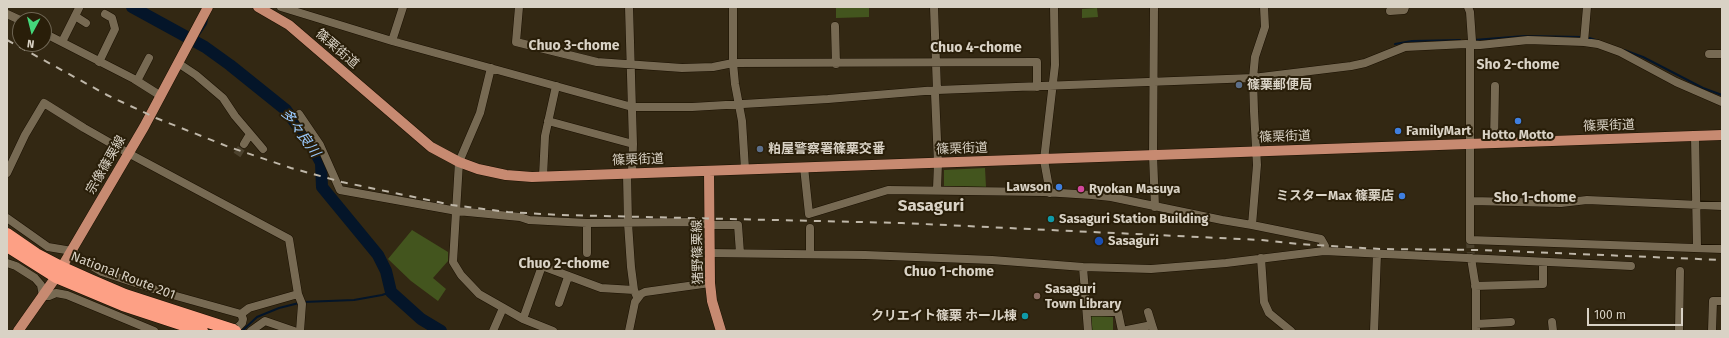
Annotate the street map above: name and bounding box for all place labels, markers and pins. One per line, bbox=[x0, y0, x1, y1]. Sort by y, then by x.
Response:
place label: 篠栗郵便局 bbox=[1247, 77, 1312, 93]
marker: 篠栗郵便局 bbox=[1234, 80, 1244, 90]
marker: Hotto Motto bbox=[1513, 116, 1523, 126]
place label: FamilyMart bbox=[1406, 123, 1471, 139]
marker: FamilyMart bbox=[1393, 126, 1403, 136]
place label: Hotto Motto bbox=[1482, 127, 1554, 143]
place label: 粕屋警察署篠栗交番 bbox=[768, 141, 885, 157]
marker: 粕屋警察署篠栗交番 bbox=[755, 144, 765, 154]
place label: Lawson bbox=[1006, 179, 1051, 195]
place label: Ryokan Masuya bbox=[1089, 181, 1180, 197]
marker: Lawson bbox=[1054, 182, 1064, 192]
marker: Ryokan Masuya bbox=[1076, 184, 1086, 194]
place label: ミスターMax 篠栗店 bbox=[1276, 188, 1394, 204]
marker: ミスターMax 篠栗店 bbox=[1397, 191, 1407, 201]
place label: Sasaguri Station Building bbox=[1059, 211, 1208, 227]
marker: Sasaguri Station Building bbox=[1046, 214, 1056, 224]
place label: Sasaguri bbox=[1108, 233, 1159, 249]
marker: Sasaguri bbox=[1093, 235, 1105, 247]
place label: Sasaguri Town Library bbox=[1045, 281, 1121, 312]
marker: Sasaguri Town Library bbox=[1032, 291, 1042, 301]
place label: クリエイト篠栗 ホール棟 bbox=[871, 308, 1017, 324]
marker: クリエイト篠栗 ホール棟 bbox=[1020, 311, 1030, 321]

